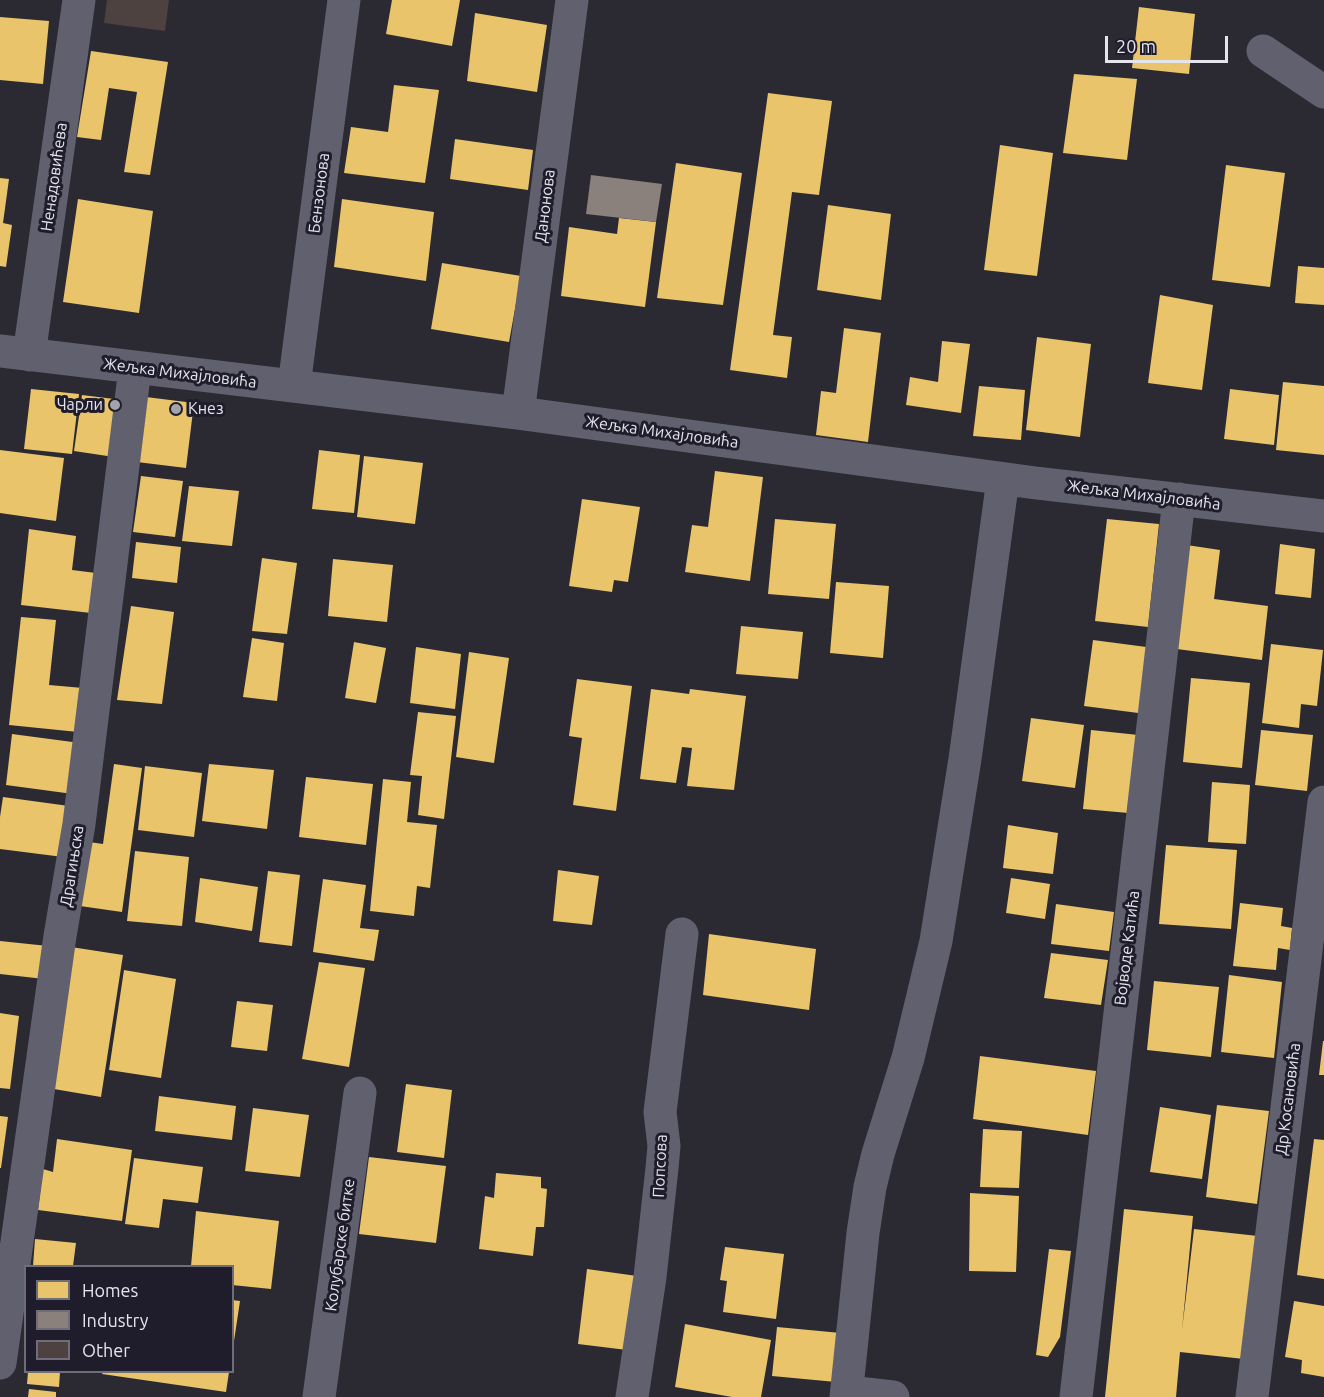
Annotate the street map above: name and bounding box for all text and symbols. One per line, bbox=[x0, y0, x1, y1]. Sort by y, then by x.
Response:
scale bar bbox=[1108, 24, 1231, 62]
text: 20 m bbox=[1116, 36, 1156, 56]
street label: Ненадовићева bbox=[37, 121, 71, 233]
street label: Бензонова bbox=[305, 152, 333, 234]
street label: Данонова bbox=[531, 168, 559, 244]
street label: Жељка Михајловића bbox=[102, 354, 258, 392]
place label: Чарли bbox=[57, 395, 103, 415]
marker: Чарли bbox=[108, 398, 122, 412]
place label: Кнез bbox=[188, 399, 224, 419]
marker: Кнез bbox=[169, 402, 183, 416]
street label: Жељка Михајловића bbox=[584, 412, 740, 452]
street label: Жељка Михајловића bbox=[1066, 476, 1222, 514]
street label: Драгињска bbox=[56, 824, 88, 908]
street label: Војводе Катића bbox=[1110, 890, 1144, 1006]
street label: Др Косановића bbox=[1272, 1042, 1304, 1156]
street label: Попсова bbox=[649, 1134, 671, 1198]
street label: Колубарске битке bbox=[321, 1177, 359, 1313]
legend bbox=[24, 1265, 234, 1373]
text: Homes bbox=[82, 1280, 138, 1300]
text: Industry bbox=[82, 1310, 148, 1330]
text: Other bbox=[82, 1340, 130, 1360]

